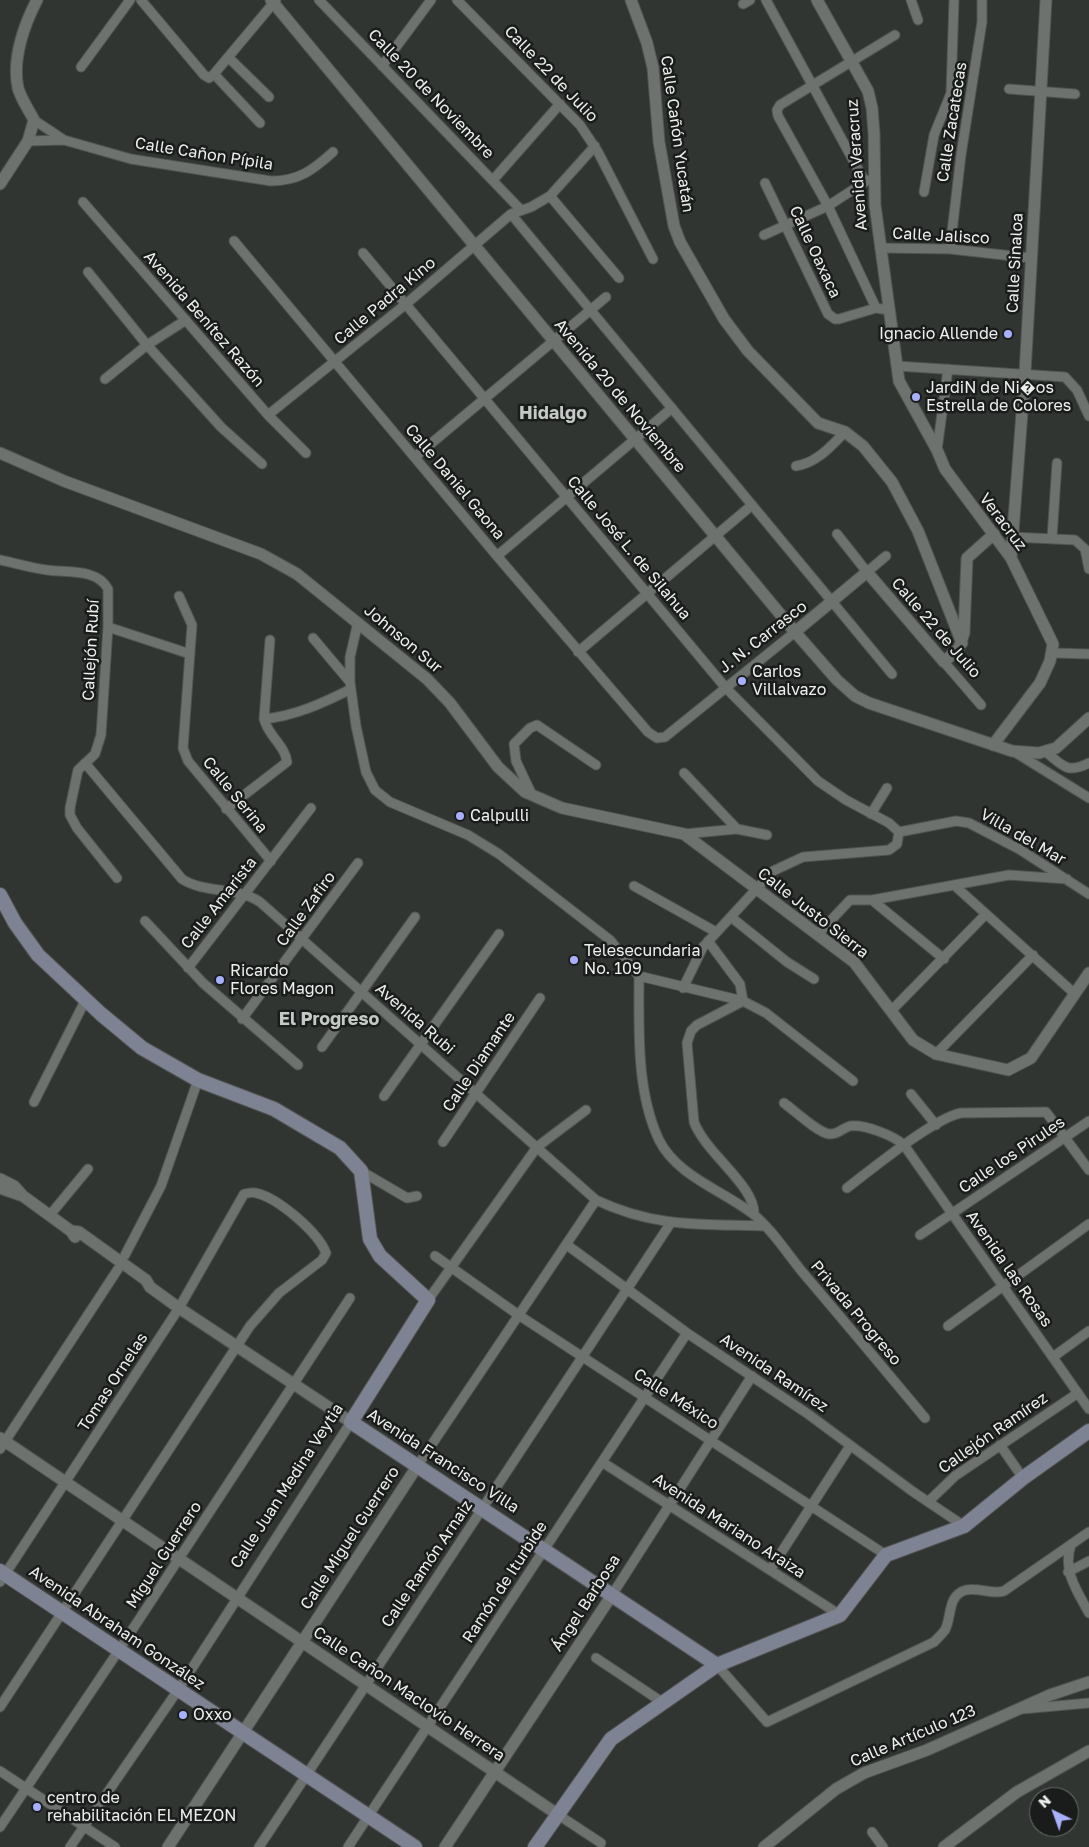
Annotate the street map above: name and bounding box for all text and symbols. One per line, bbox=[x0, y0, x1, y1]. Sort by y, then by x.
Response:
street label: Calle 22 de Julio bbox=[500, 22, 602, 126]
street label: Calle 20 de Noviembre bbox=[364, 25, 498, 163]
street label: Calle Cañón Yucatán bbox=[656, 54, 698, 214]
street label: Calle Zacatecas bbox=[933, 61, 971, 183]
street label: Avenida Veracruz bbox=[843, 99, 871, 231]
street label: Calle Cañon Pípila bbox=[134, 134, 274, 174]
street label: Calle Oaxaca bbox=[785, 203, 845, 301]
street label: Calle Sinaloa bbox=[1003, 212, 1027, 314]
street label: Calle Jalisco bbox=[892, 224, 990, 248]
street label: Avenida Benítez Razón bbox=[140, 247, 268, 391]
street label: Calle Padra Kino bbox=[330, 253, 440, 349]
street label: Avenida 20 de Noviembre bbox=[550, 315, 690, 477]
place label: Ignacio Allende bbox=[879, 324, 998, 344]
marker: Ignacio Allende bbox=[1002, 328, 1014, 340]
place label: JardiN de Ni�os Estrella de Colores bbox=[926, 378, 1071, 416]
marker: JardiN de Ni�os Estrella de Colores bbox=[910, 391, 922, 403]
district label: Hidalgo bbox=[519, 402, 587, 424]
street label: Calle Daniel Gaona bbox=[401, 420, 509, 544]
street label: Calle José L. de Silahua bbox=[563, 472, 695, 624]
street label: Veracruz bbox=[975, 489, 1031, 555]
street label: Calle 22 de Julio bbox=[887, 574, 985, 682]
street label: J. N. Carrasco bbox=[715, 597, 811, 677]
street label: Callejón Rubí bbox=[79, 599, 103, 701]
street label: Johnson Sur bbox=[360, 601, 446, 677]
place label: Carlos Villalvazo bbox=[752, 662, 826, 700]
marker: Carlos Villalvazo bbox=[736, 675, 748, 687]
street label: Calle Serina bbox=[199, 753, 271, 837]
street label: Villa del Mar bbox=[977, 805, 1069, 869]
place label: Calpulli bbox=[470, 806, 529, 826]
marker: Calpulli bbox=[454, 810, 466, 822]
street label: Calle Amarista bbox=[177, 853, 261, 953]
street label: Calle Justo Sierra bbox=[754, 864, 872, 962]
street label: Calle Zafiro bbox=[272, 868, 340, 950]
place label: Telesecundaria No. 109 bbox=[584, 941, 700, 979]
marker: Telesecundaria No. 109 bbox=[568, 954, 580, 966]
place label: Ricardo Flores Magon bbox=[230, 961, 334, 999]
marker: Ricardo Flores Magon bbox=[214, 974, 226, 986]
street label: Avenida Rubi bbox=[371, 979, 459, 1059]
district label: El Progreso bbox=[279, 1008, 379, 1030]
street label: Calle Diamante bbox=[439, 1008, 519, 1116]
street label: Calle los Pirules bbox=[955, 1112, 1069, 1198]
street label: Avenida las Rosas bbox=[962, 1207, 1056, 1331]
street label: Privada Progreso bbox=[807, 1257, 905, 1369]
street label: Tomas Ornelas bbox=[74, 1329, 152, 1435]
street label: Avenida Ramírez bbox=[716, 1330, 832, 1416]
street label: Calle México bbox=[630, 1364, 722, 1434]
street label: Callejón Ramírez bbox=[935, 1388, 1051, 1478]
street label: Calle Juan Medina Veytia bbox=[226, 1400, 348, 1572]
street label: Avenida Francisco Villa bbox=[363, 1405, 523, 1517]
street label: Calle Miguel Guerrero bbox=[297, 1463, 403, 1613]
street label: Avenida Mariano Araiza bbox=[649, 1470, 809, 1582]
street label: Calle Ramón Arnaiz bbox=[377, 1497, 477, 1631]
street label: Miguel Guerrero bbox=[122, 1498, 206, 1612]
street label: Ramón de Iturbide bbox=[459, 1518, 551, 1646]
street label: Ángel Barbosa bbox=[548, 1551, 624, 1655]
street label: Avenida Abraham González bbox=[26, 1562, 208, 1694]
street label: Calle Cañon Maclovio Herrera bbox=[309, 1623, 509, 1765]
street label: Calle Artículo 123 bbox=[847, 1701, 979, 1771]
place label: Oxxo bbox=[193, 1705, 232, 1725]
marker: Oxxo bbox=[177, 1709, 189, 1721]
north arrow bbox=[1029, 1787, 1079, 1837]
place label: centro de rehabilitación EL MEZON bbox=[47, 1788, 237, 1826]
text: N bbox=[1035, 1791, 1054, 1811]
marker: centro de rehabilitación EL MEZON bbox=[31, 1801, 43, 1813]

